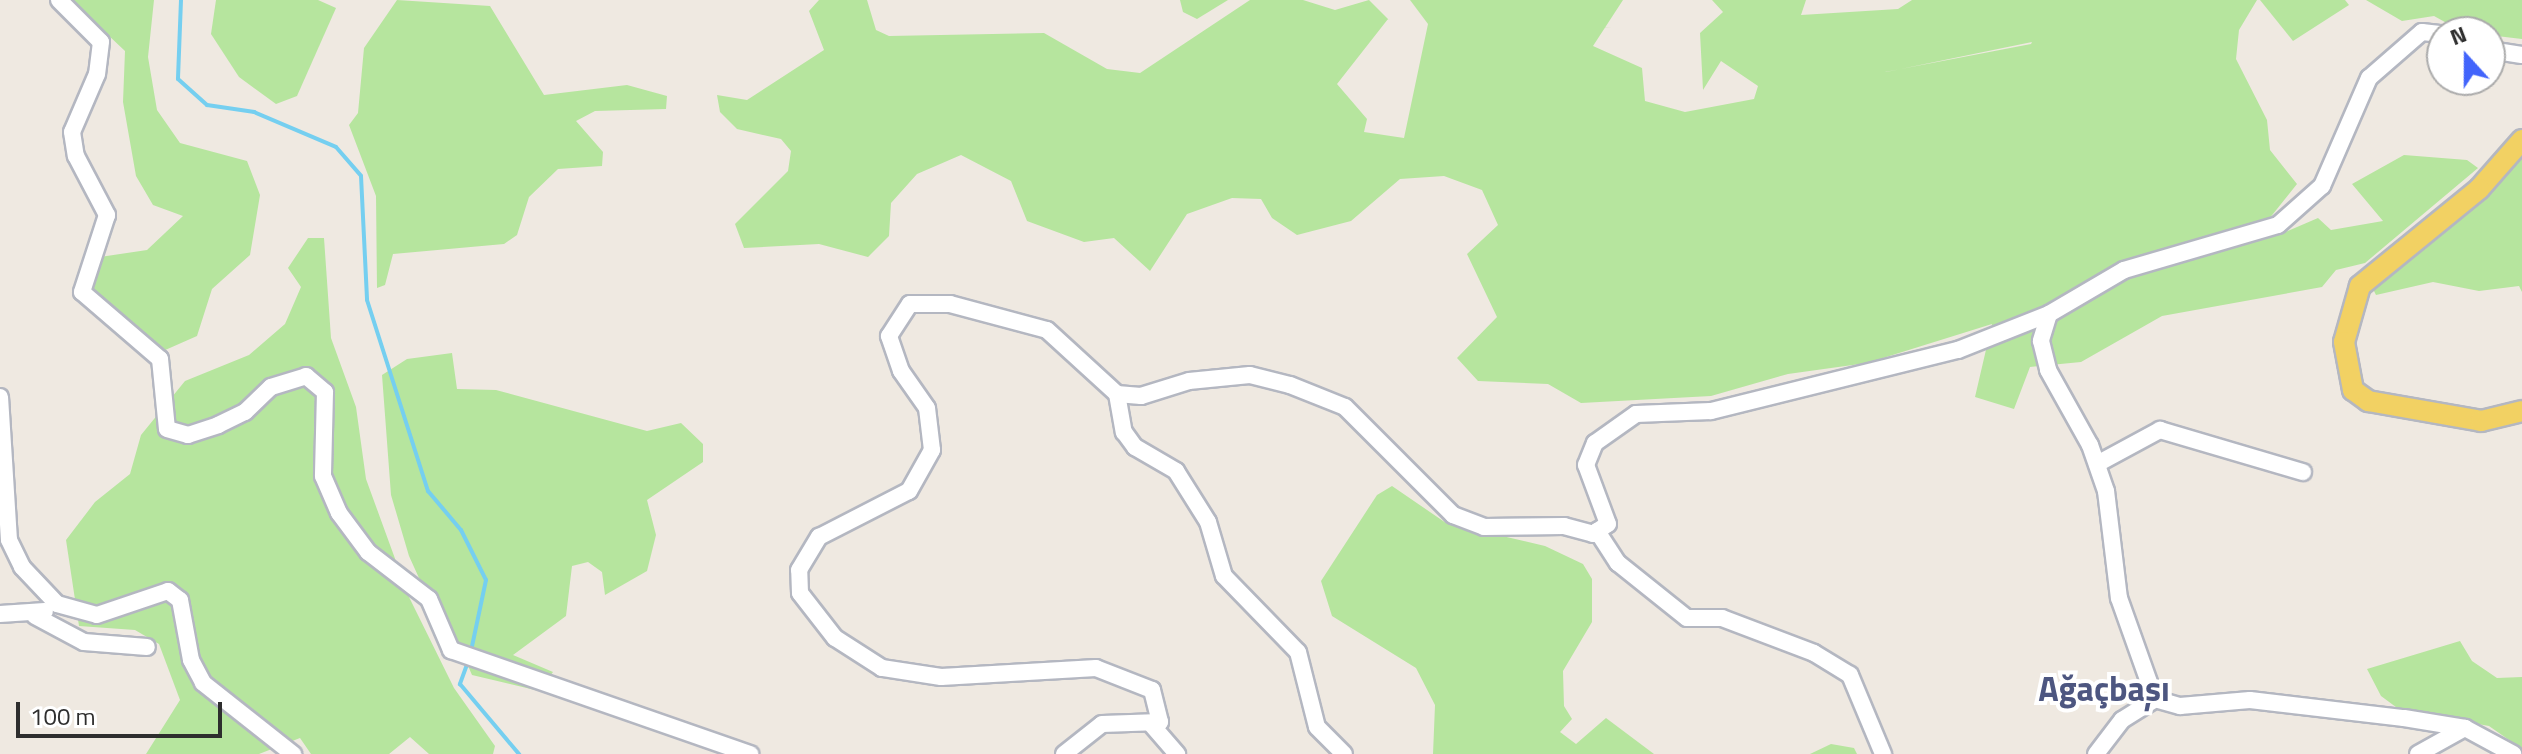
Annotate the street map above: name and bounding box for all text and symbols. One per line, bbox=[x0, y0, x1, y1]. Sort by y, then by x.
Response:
north arrow bbox=[2426, 16, 2506, 96]
text: N bbox=[2445, 17, 2471, 54]
district label: Ağaçbaşı bbox=[2038, 669, 2170, 709]
scale bar bbox=[20, 686, 226, 736]
text: 100 m bbox=[30, 698, 96, 734]

